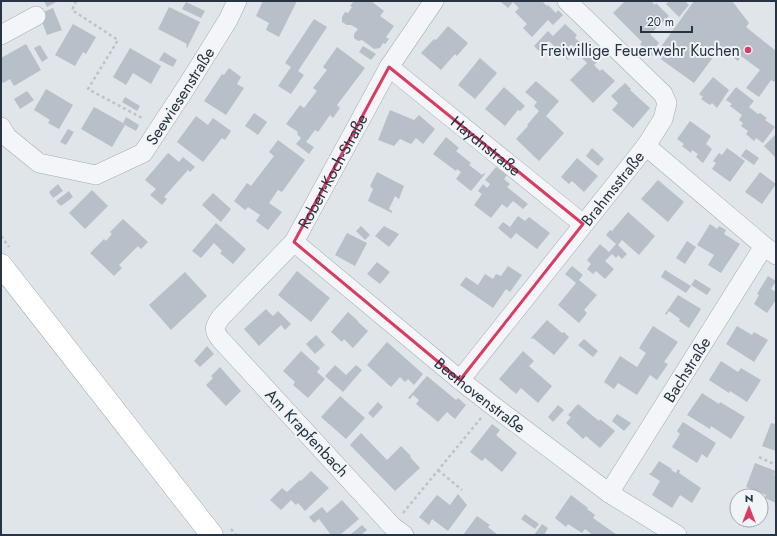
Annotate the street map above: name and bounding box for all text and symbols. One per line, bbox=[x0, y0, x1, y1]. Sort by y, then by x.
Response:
scale bar bbox=[641, 8, 692, 34]
text: 20 m bbox=[647, 13, 674, 31]
place label: Freiwillige Feuerwehr Kuchen bbox=[540, 39, 740, 62]
street label: Seewiesenstraße bbox=[140, 43, 220, 149]
marker: Freiwillige Feuerwehr Kuchen bbox=[743, 45, 753, 55]
street label: Robert-Koch-Straße bbox=[292, 109, 373, 233]
street label: Haydnstraße bbox=[446, 110, 526, 181]
street label: Brahmsstraße bbox=[575, 146, 650, 231]
street label: Bachstraße bbox=[657, 332, 716, 407]
street label: Beethovenstraße bbox=[430, 352, 531, 438]
street label: Am Krapfenbach bbox=[260, 384, 354, 482]
north arrow bbox=[729, 488, 769, 528]
text: N bbox=[745, 490, 753, 506]

